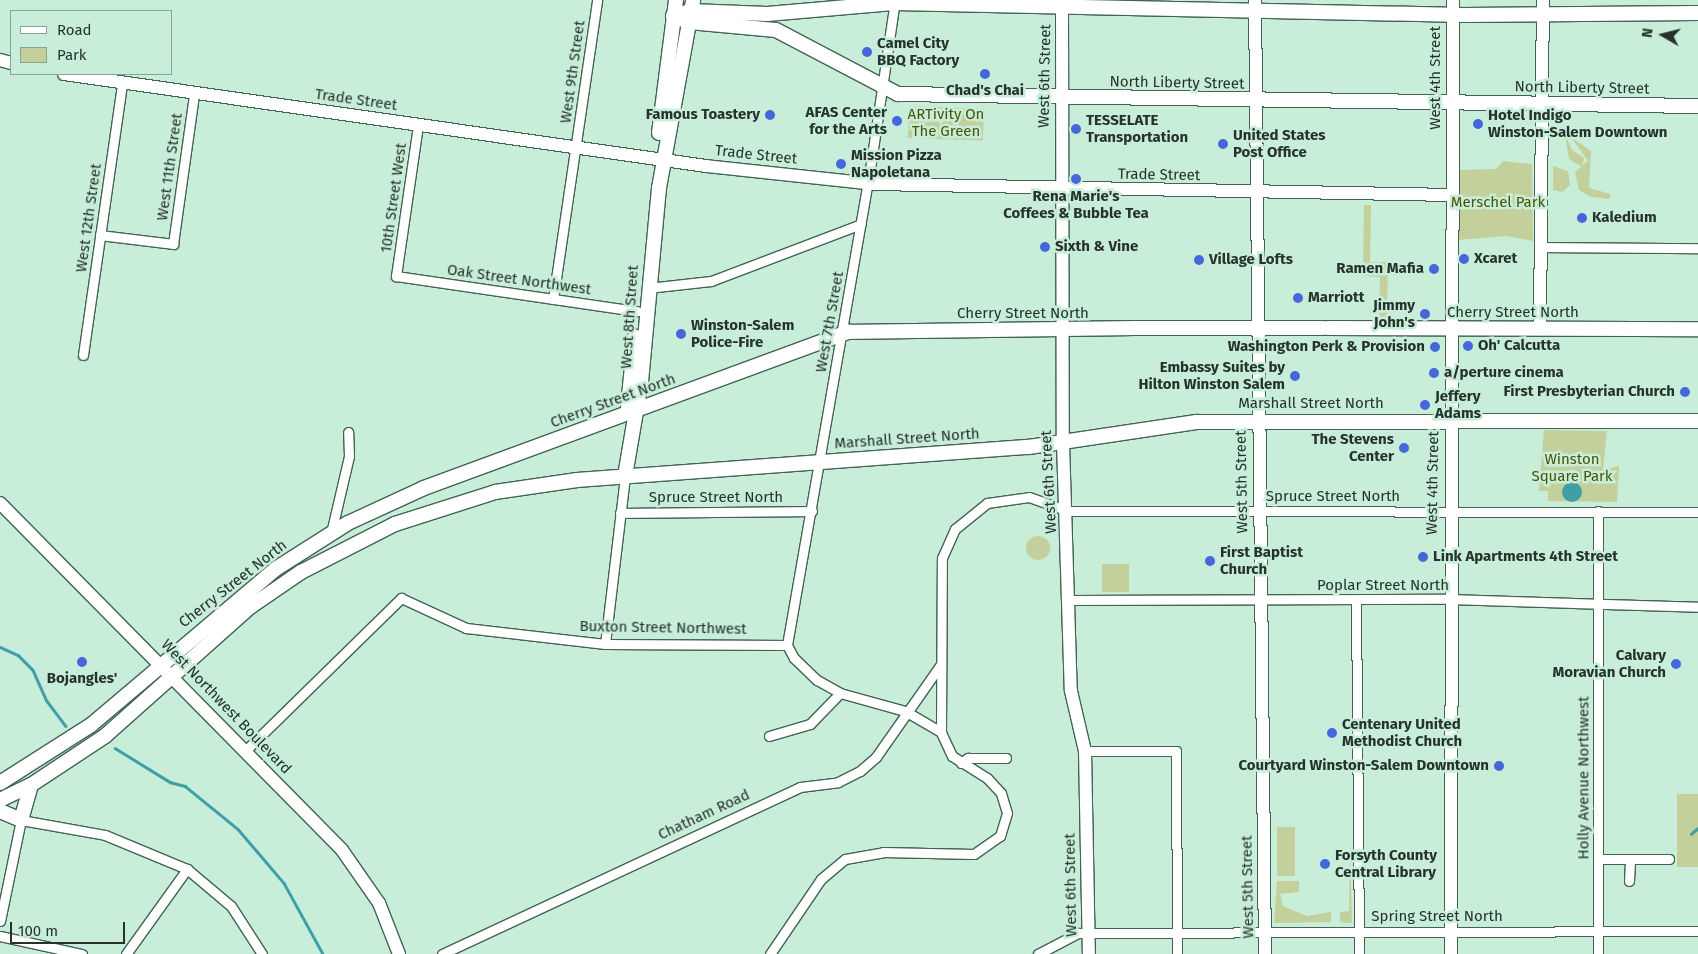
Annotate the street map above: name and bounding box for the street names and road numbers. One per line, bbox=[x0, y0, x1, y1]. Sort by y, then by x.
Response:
street label: West 9th Street bbox=[557, 19, 589, 125]
street label: West 6th Street bbox=[1035, 24, 1055, 128]
street label: West 4th Street bbox=[1427, 26, 1445, 130]
street label: North Liberty Street bbox=[1109, 73, 1245, 93]
street label: North Liberty Street bbox=[1514, 78, 1650, 98]
street label: Trade Street bbox=[314, 85, 398, 115]
street label: West 11th Street bbox=[154, 112, 186, 222]
street label: 10th Street West bbox=[377, 142, 411, 254]
street label: Trade Street bbox=[714, 142, 798, 168]
street label: West 12th Street bbox=[72, 162, 106, 274]
street label: Trade Street bbox=[1118, 165, 1200, 185]
street label: Oak Street Northwest bbox=[446, 261, 592, 299]
street label: West 8th Street bbox=[617, 265, 643, 369]
street label: West 7th Street bbox=[812, 270, 848, 374]
street label: Cherry Street North bbox=[1447, 304, 1579, 322]
street label: Cherry Street North bbox=[957, 305, 1089, 323]
street label: Cherry Street North bbox=[548, 370, 678, 432]
street label: Marshall Street North bbox=[1238, 395, 1384, 413]
street label: Marshall Street North bbox=[834, 425, 980, 453]
street label: West 6th Street bbox=[1037, 430, 1061, 534]
street label: West 5th Street bbox=[1232, 430, 1252, 534]
street label: West 4th Street bbox=[1423, 431, 1443, 535]
street label: Spruce Street North bbox=[1266, 488, 1400, 506]
street label: Spruce Street North bbox=[649, 489, 783, 507]
street label: Cherry Street North bbox=[176, 536, 290, 632]
street label: Poplar Street North bbox=[1317, 577, 1449, 595]
street label: Buxton Street Northwest bbox=[579, 618, 747, 638]
street label: West Northwest Boulevard bbox=[157, 636, 295, 778]
street label: Holly Avenue Northwest bbox=[1575, 696, 1593, 860]
street label: Chatham Road bbox=[655, 786, 753, 844]
street label: West 6th Street bbox=[1061, 833, 1081, 937]
street label: West 5th Street bbox=[1238, 835, 1258, 939]
street label: Spring Street North bbox=[1371, 908, 1503, 926]

